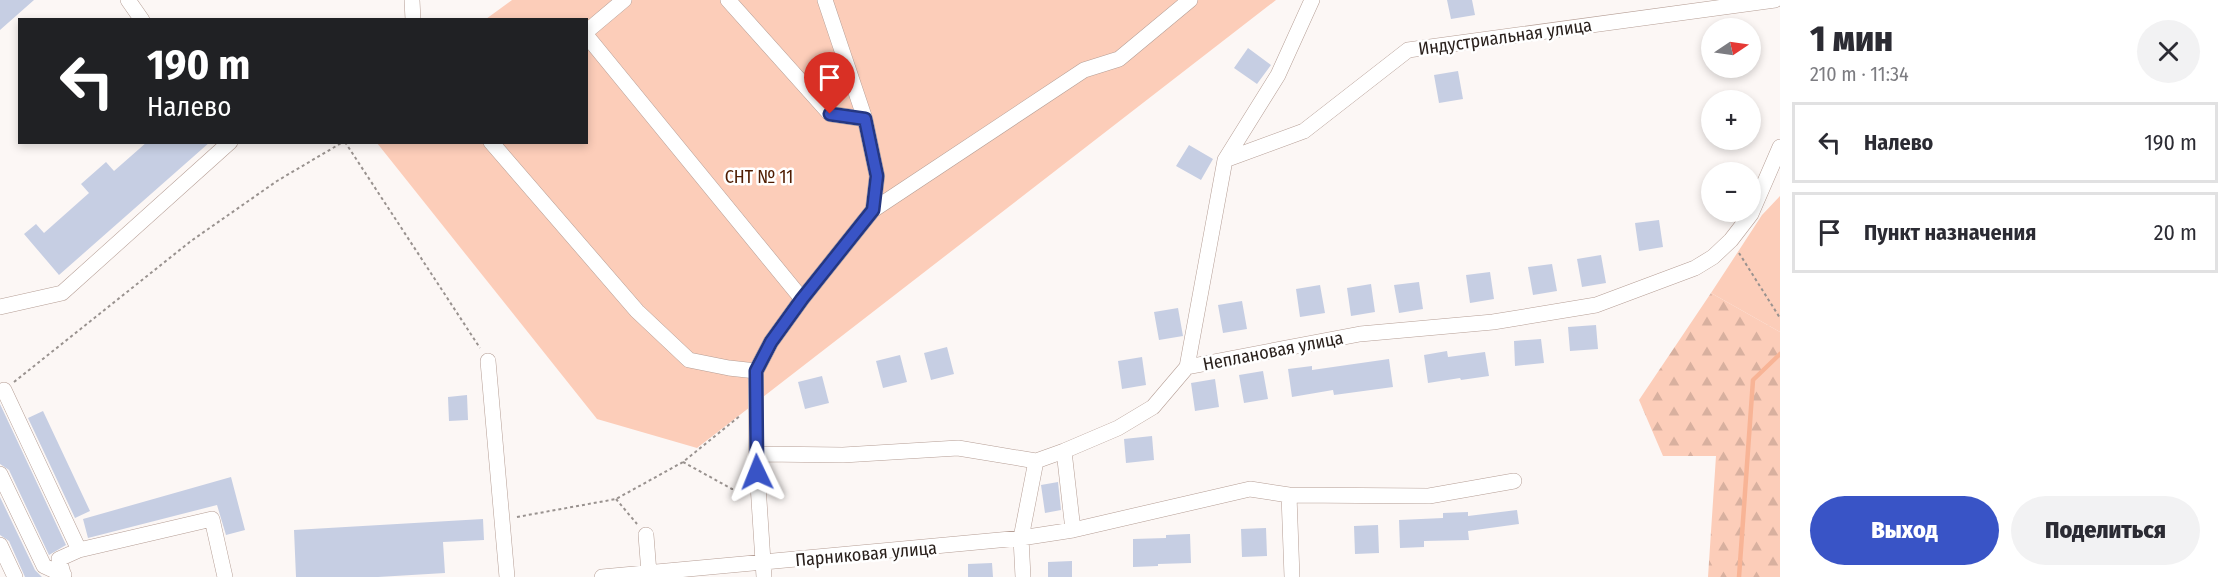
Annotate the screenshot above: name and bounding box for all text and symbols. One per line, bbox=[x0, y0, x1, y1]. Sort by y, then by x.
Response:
street label: Индустриальная улица bbox=[1417, 14, 1593, 60]
text: 1 мин bbox=[1810, 17, 1893, 61]
north arrow bbox=[1701, 18, 1761, 78]
map controls bbox=[1701, 18, 1761, 222]
button: close bbox=[2137, 20, 2200, 83]
text: 190 m bbox=[147, 40, 250, 90]
icon: left bbox=[48, 42, 126, 120]
pin bbox=[804, 52, 855, 114]
icon: arrive bbox=[813, 61, 846, 94]
text: 210 m · 11:34 bbox=[1810, 62, 1909, 86]
button: + bbox=[1701, 90, 1761, 150]
text: Налево bbox=[147, 91, 231, 123]
icon: left bbox=[1813, 126, 1846, 159]
text: Налево bbox=[1864, 129, 1933, 156]
text: 190 m bbox=[2144, 129, 2197, 156]
button: − bbox=[1701, 162, 1761, 222]
park label: СНТ № 11 bbox=[725, 166, 793, 188]
icon: arrive bbox=[1813, 216, 1846, 249]
text: Пункт назначения bbox=[1864, 219, 2036, 246]
text: 20 m bbox=[2154, 219, 2197, 246]
street label: Неплановая улица bbox=[1201, 327, 1345, 375]
position arrow bbox=[725, 440, 789, 504]
button: Выход bbox=[1810, 496, 1999, 565]
button: Поделиться bbox=[2011, 496, 2200, 565]
street label: Парниковая улица bbox=[794, 537, 938, 571]

